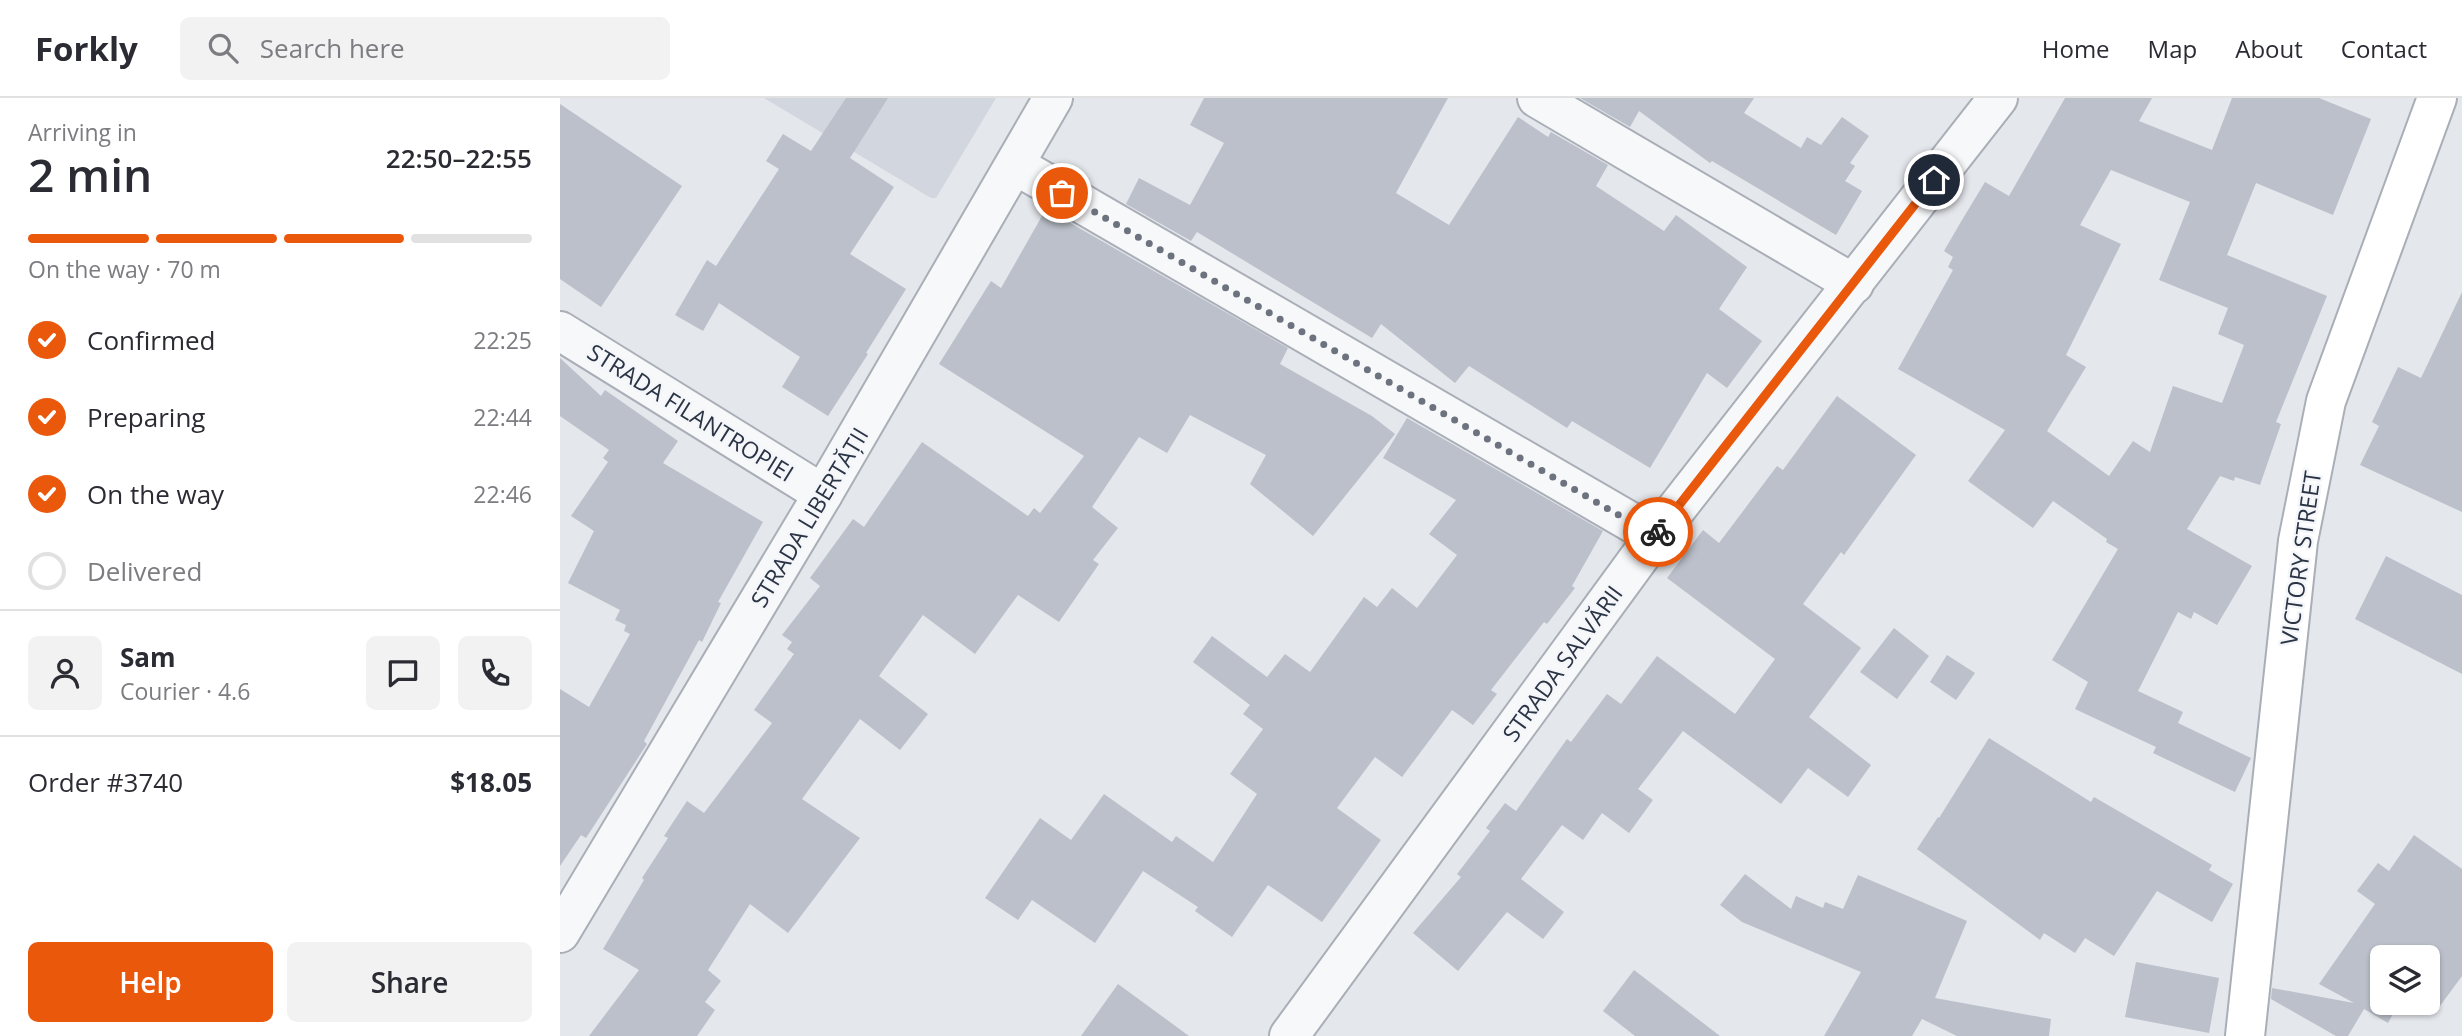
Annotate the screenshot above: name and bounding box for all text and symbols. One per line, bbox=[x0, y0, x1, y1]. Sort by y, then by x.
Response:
search box bbox=[180, 17, 670, 80]
text: Forkly bbox=[35, 26, 138, 71]
icon: search bbox=[204, 29, 242, 67]
text: Search here bbox=[260, 30, 405, 66]
text: Home bbox=[2042, 32, 2110, 65]
text: Map bbox=[2148, 32, 2197, 65]
text: About bbox=[2235, 32, 2303, 65]
text: Contact bbox=[2341, 32, 2427, 65]
text: Arriving in bbox=[28, 116, 137, 148]
text: 22:50–22:55 bbox=[386, 140, 532, 176]
text: 2 min bbox=[28, 143, 152, 205]
pin bbox=[1904, 150, 1964, 210]
icon: home bbox=[1915, 161, 1953, 199]
pin bbox=[1032, 163, 1092, 223]
icon: bag bbox=[1043, 174, 1081, 212]
text: On the way · 70 m bbox=[28, 253, 221, 285]
icon: check bbox=[28, 321, 66, 359]
text: Confirmed bbox=[87, 322, 215, 358]
text: 22:25 bbox=[473, 324, 532, 356]
street label: STRADA FILANTROPIEI bbox=[582, 335, 800, 489]
icon: check bbox=[28, 398, 66, 436]
text: Preparing bbox=[87, 399, 205, 435]
text: 22:44 bbox=[473, 401, 532, 433]
street label: STRADA LIBERTĂȚII bbox=[743, 421, 875, 613]
street label: VICTORY STREET bbox=[2272, 468, 2328, 647]
icon: check bbox=[28, 475, 66, 513]
text: On the way bbox=[87, 476, 224, 512]
text: 22:46 bbox=[473, 478, 532, 510]
courier bbox=[1623, 497, 1693, 567]
icon: bike bbox=[1639, 513, 1677, 551]
text: Delivered bbox=[87, 553, 202, 589]
street label: STRADA SALVĂRII bbox=[1494, 578, 1630, 748]
button: person bbox=[28, 636, 102, 710]
button: chat bbox=[366, 636, 440, 710]
button: phone bbox=[458, 636, 532, 710]
text: Sam bbox=[120, 639, 176, 675]
text: Courier · 4.6 bbox=[120, 675, 250, 707]
text: Order #3740 bbox=[28, 764, 183, 800]
text: $18.05 bbox=[450, 764, 532, 800]
button: Help bbox=[28, 942, 273, 1022]
button: Share bbox=[287, 942, 532, 1022]
map controls bbox=[2370, 945, 2440, 1015]
button: layers bbox=[2370, 945, 2440, 1015]

